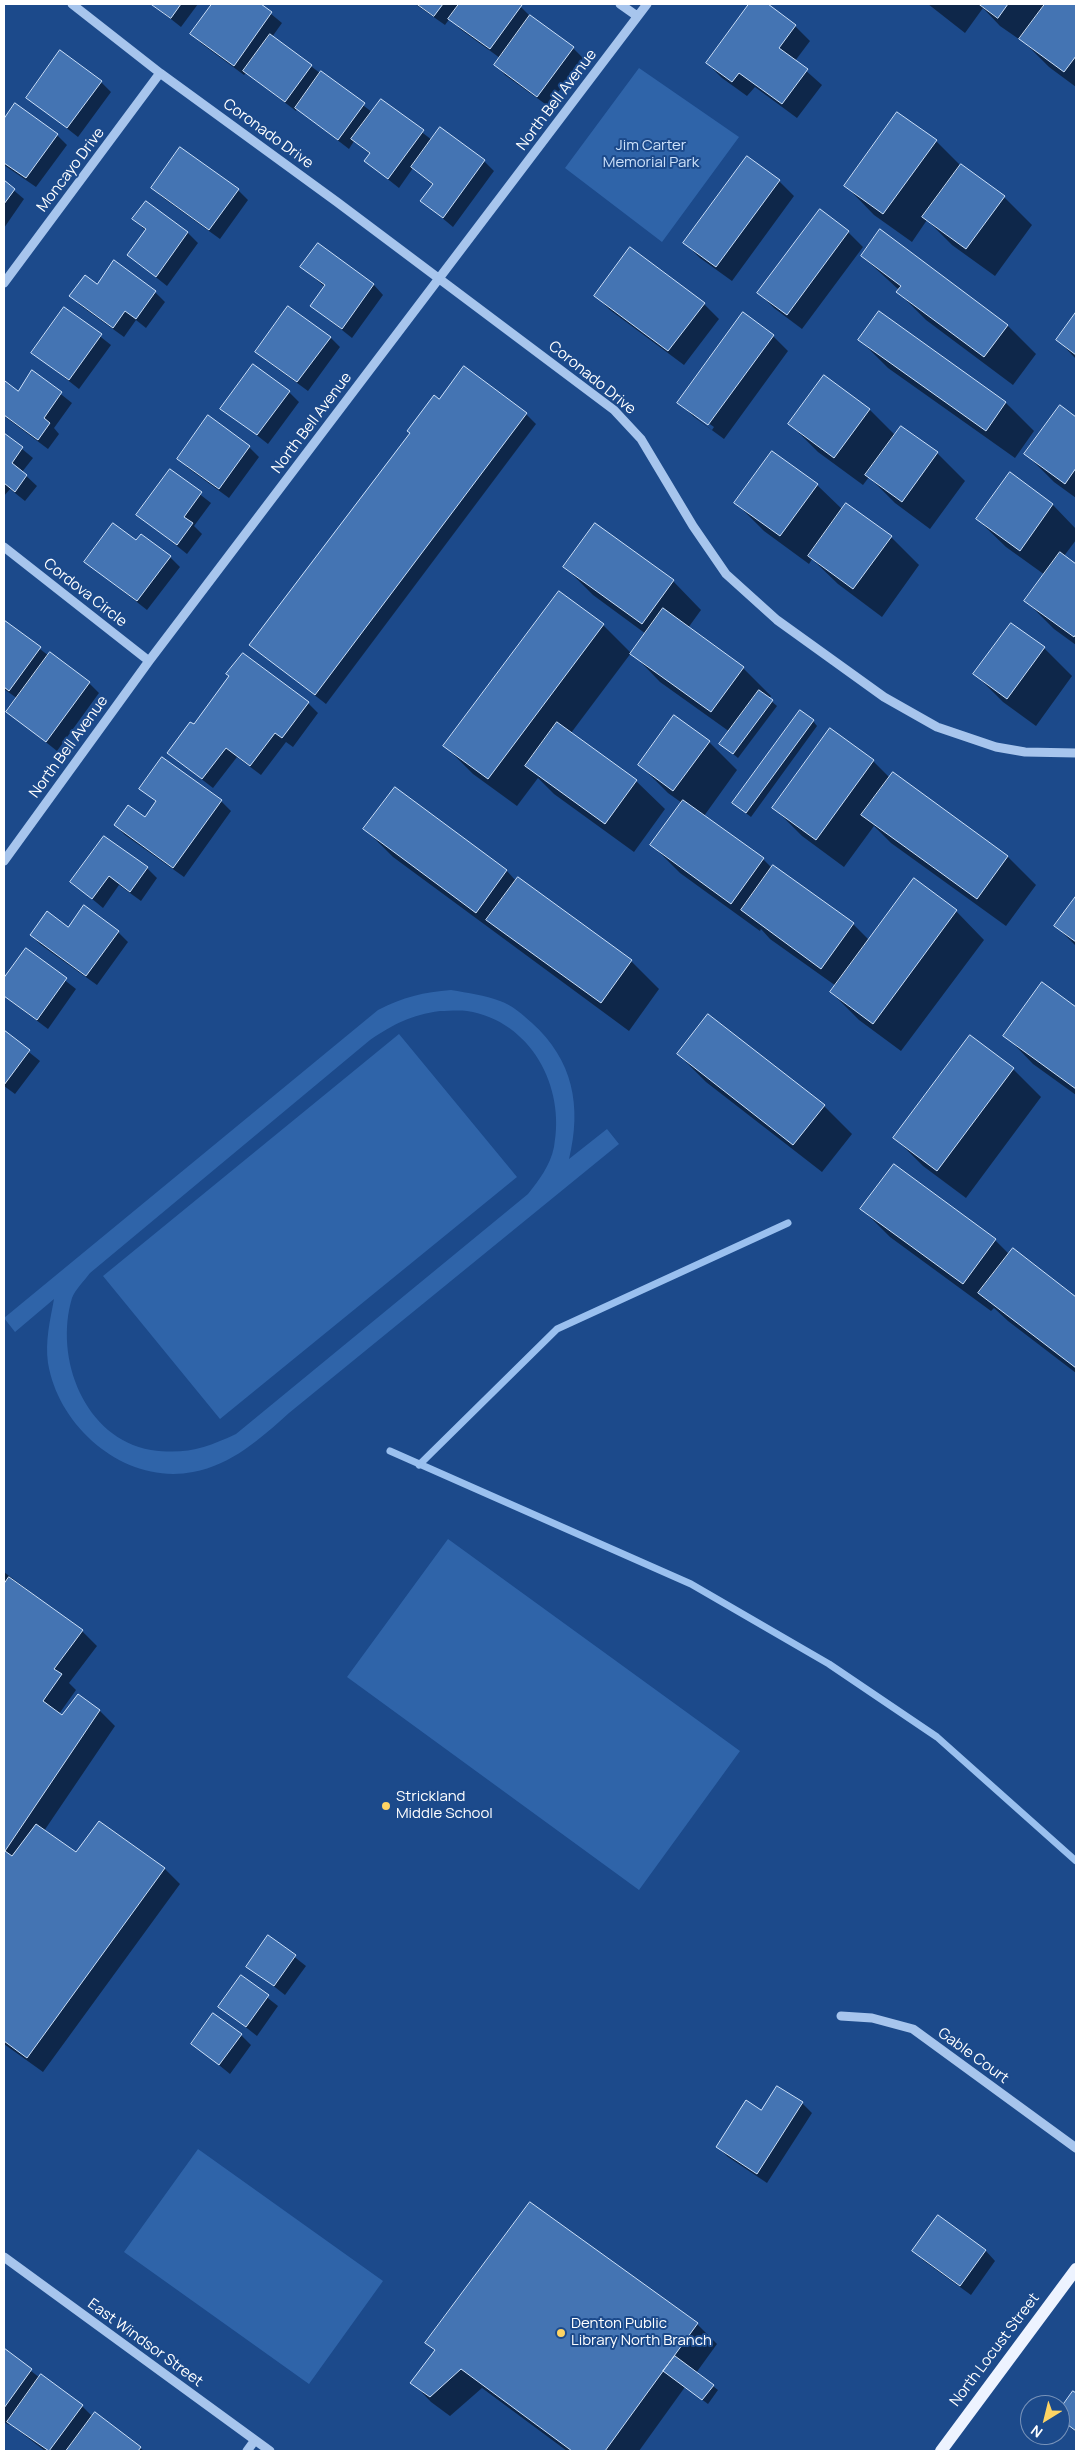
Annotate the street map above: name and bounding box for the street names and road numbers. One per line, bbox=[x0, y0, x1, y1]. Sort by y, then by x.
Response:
street label: North Bell Avenue bbox=[513, 46, 601, 154]
street label: Coronado Drive bbox=[220, 95, 316, 173]
street label: Moncayo Drive bbox=[33, 124, 109, 216]
street label: Coronado Drive bbox=[545, 337, 639, 419]
street label: North Bell Avenue bbox=[268, 369, 356, 477]
street label: Cordova Circle bbox=[40, 555, 130, 631]
street label: North Bell Avenue bbox=[26, 692, 112, 802]
street label: Gable Court bbox=[934, 2024, 1012, 2088]
street label: North Locust Street bbox=[947, 2290, 1043, 2410]
street label: East Windsor Street bbox=[84, 2295, 206, 2391]

